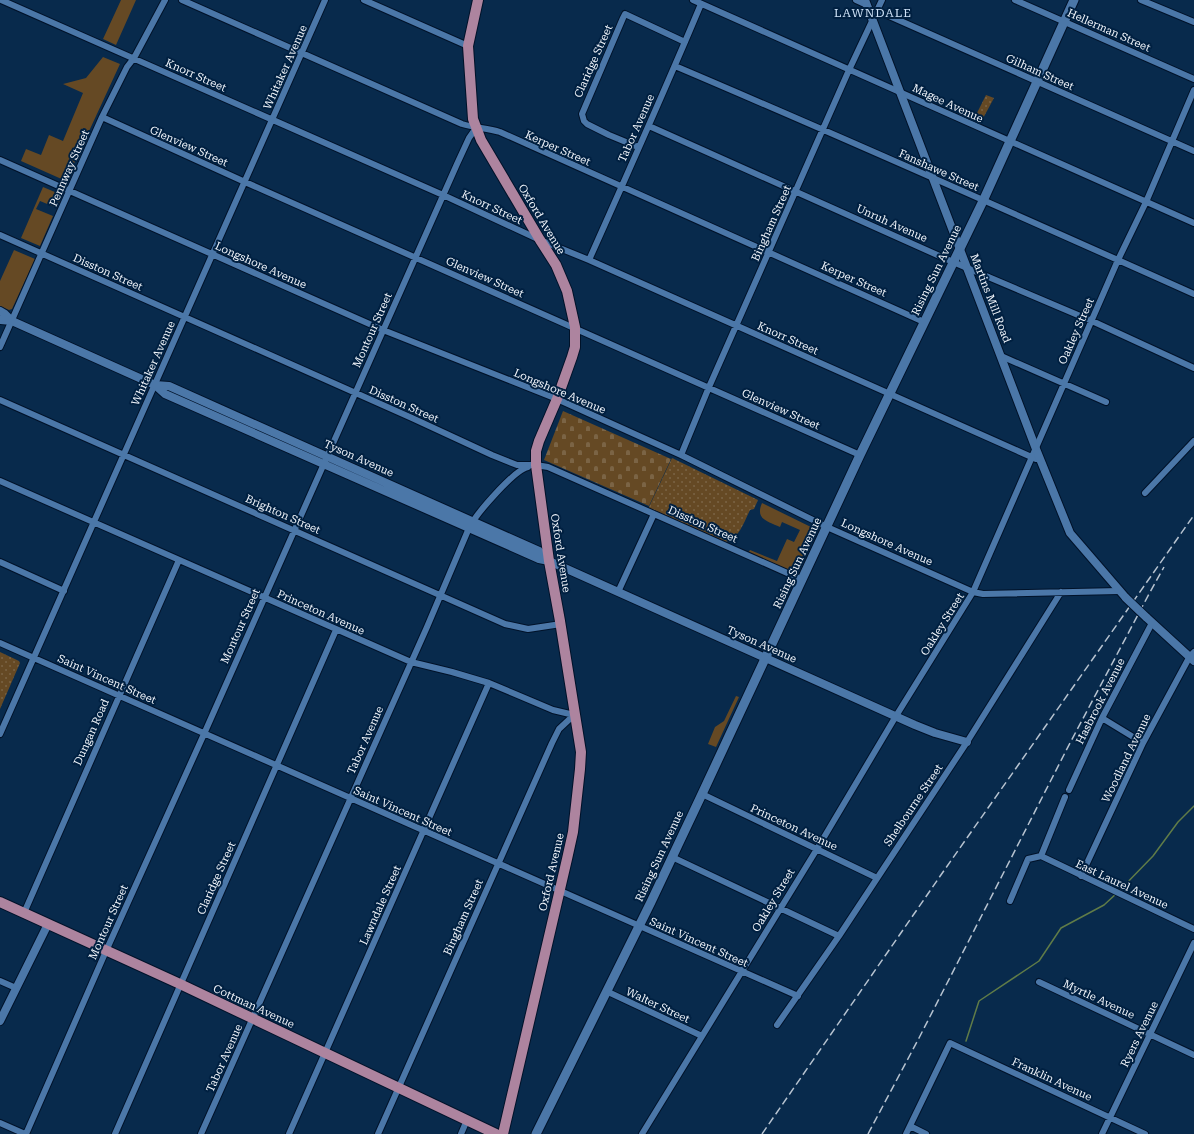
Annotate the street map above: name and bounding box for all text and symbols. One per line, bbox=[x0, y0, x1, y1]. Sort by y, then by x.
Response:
district label: LAWNDALE bbox=[834, 6, 912, 20]
street label: Hellerman Street bbox=[1065, 6, 1152, 55]
street label: Whitaker Avenue bbox=[261, 23, 310, 112]
street label: Claridge Street bbox=[572, 23, 615, 100]
street label: Gilham Street bbox=[1004, 52, 1076, 93]
street label: Knorr Street bbox=[163, 56, 228, 95]
street label: Magee Avenue bbox=[910, 81, 985, 126]
street label: Tabor Avenue bbox=[616, 92, 657, 164]
street label: Glenview Street bbox=[148, 123, 230, 170]
street label: Pennway Street bbox=[47, 128, 92, 208]
street label: Kerper Street bbox=[523, 128, 593, 169]
street label: Fanshawe Street bbox=[897, 147, 981, 194]
street label: Oxford Avenue bbox=[515, 182, 568, 257]
street label: Bingham Street bbox=[749, 183, 794, 263]
street label: Knorr Street bbox=[459, 188, 524, 227]
street label: Unruh Avenue bbox=[854, 202, 929, 245]
street label: Rising Sun Avenue bbox=[909, 223, 964, 318]
street label: Longshore Avenue bbox=[213, 239, 309, 291]
street label: Disston Street bbox=[71, 251, 145, 294]
street label: Martins Mill Road bbox=[968, 252, 1014, 345]
street label: Glenview Street bbox=[444, 254, 526, 301]
street label: Kerper Street bbox=[819, 259, 889, 300]
street label: Montour Street bbox=[350, 291, 395, 370]
street label: Oakley Street bbox=[1056, 296, 1097, 367]
street label: Whitaker Avenue bbox=[129, 319, 178, 408]
street label: Knorr Street bbox=[755, 319, 820, 358]
street label: Longshore Avenue bbox=[512, 366, 608, 417]
street label: Disston Street bbox=[367, 383, 441, 426]
street label: Glenview Street bbox=[740, 386, 822, 433]
street label: Tyson Avenue bbox=[322, 437, 396, 480]
street label: Brighton Street bbox=[243, 492, 322, 537]
street label: Disston Street bbox=[666, 503, 740, 546]
street label: Oxford Avenue bbox=[548, 513, 573, 593]
street label: Rising Sun Avenue bbox=[771, 516, 824, 611]
street label: Longshore Avenue bbox=[839, 516, 935, 568]
street label: Montour Street bbox=[218, 587, 263, 666]
street label: Princeton Avenue bbox=[275, 587, 367, 638]
street label: Oakley Street bbox=[918, 590, 967, 658]
street label: Tyson Avenue bbox=[725, 623, 799, 666]
street label: Saint Vincent Street bbox=[56, 652, 158, 707]
street label: Hasbrook Avenue bbox=[1073, 656, 1128, 746]
street label: Dungan Road bbox=[71, 697, 112, 767]
street label: Tabor Avenue bbox=[345, 704, 386, 776]
street label: Woodland Avenue bbox=[1099, 712, 1154, 805]
street label: Shelbourne Street bbox=[881, 762, 946, 849]
street label: Saint Vincent Street bbox=[352, 784, 454, 839]
street label: Princeton Avenue bbox=[748, 802, 839, 853]
street label: Rising Sun Avenue bbox=[633, 809, 686, 904]
street label: Oxford Avenue bbox=[536, 832, 567, 912]
street label: Claridge Street bbox=[195, 840, 238, 917]
street label: East Laurel Avenue bbox=[1073, 857, 1170, 912]
street label: Lawndale Street bbox=[357, 863, 404, 947]
street label: Oakley Street bbox=[749, 866, 797, 934]
street label: Bingham Street bbox=[441, 877, 486, 957]
street label: Montour Street bbox=[86, 883, 131, 962]
street label: Saint Vincent Street bbox=[648, 915, 750, 970]
street label: Myrtle Avenue bbox=[1061, 977, 1137, 1022]
street label: Cottman Avenue bbox=[211, 982, 297, 1031]
street label: Walter Street bbox=[624, 985, 692, 1026]
street label: Ryers Avenue bbox=[1118, 999, 1161, 1069]
street label: Tabor Avenue bbox=[204, 1022, 245, 1094]
street label: Franklin Avenue bbox=[1010, 1055, 1094, 1104]

